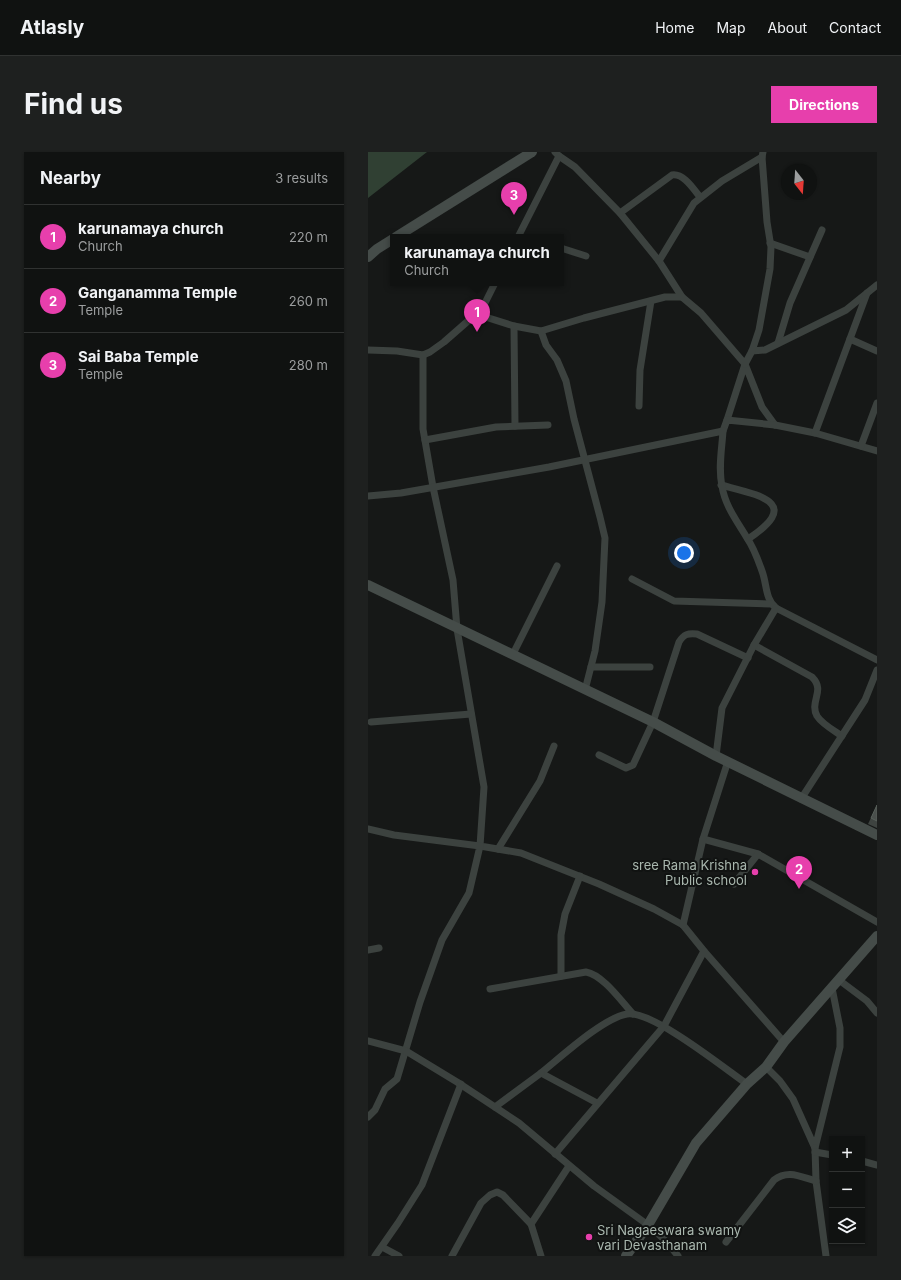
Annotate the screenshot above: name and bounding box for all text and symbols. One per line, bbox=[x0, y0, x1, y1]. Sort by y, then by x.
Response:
text: Atlasly bbox=[20, 16, 84, 39]
text: Home bbox=[655, 19, 694, 36]
text: Map bbox=[716, 19, 746, 36]
text: About bbox=[768, 19, 807, 36]
text: Contact bbox=[829, 19, 881, 36]
button: Directions bbox=[771, 86, 877, 123]
text: Find us bbox=[24, 87, 123, 121]
north arrow bbox=[781, 164, 817, 200]
text: Nearby bbox=[40, 168, 101, 188]
text: 3 results bbox=[275, 170, 328, 186]
pin: 3 bbox=[501, 182, 527, 215]
text: karunamaya church bbox=[78, 219, 224, 238]
text: 1 bbox=[50, 229, 56, 245]
text: 220 m bbox=[289, 229, 328, 245]
popup bbox=[390, 234, 564, 286]
text: Church bbox=[78, 238, 123, 254]
text: karunamaya church bbox=[404, 243, 550, 262]
text: Church bbox=[404, 262, 449, 278]
text: Ganganamma Temple bbox=[78, 283, 237, 302]
text: 2 bbox=[49, 293, 57, 309]
text: 260 m bbox=[289, 293, 328, 309]
pin: 1 bbox=[464, 299, 490, 332]
text: Temple bbox=[78, 302, 123, 318]
text: Sai Baba Temple bbox=[78, 347, 199, 366]
text: 3 bbox=[49, 357, 57, 373]
text: 280 m bbox=[289, 357, 328, 373]
text: Temple bbox=[78, 366, 123, 382]
your location bbox=[674, 543, 694, 563]
pin: 2 bbox=[786, 856, 812, 889]
place label: sree Rama Krishna Public school bbox=[632, 857, 747, 888]
marker: sree Rama Krishna Public school bbox=[750, 867, 760, 877]
map controls bbox=[829, 1136, 865, 1244]
button: + bbox=[829, 1136, 865, 1172]
button: − bbox=[829, 1172, 865, 1208]
button: layers bbox=[829, 1208, 865, 1244]
place label: Sri Nagaeswara swamy vari Devasthanam bbox=[597, 1222, 741, 1253]
marker: Sri Nagaeswara swamy vari Devasthanam bbox=[584, 1232, 594, 1242]

